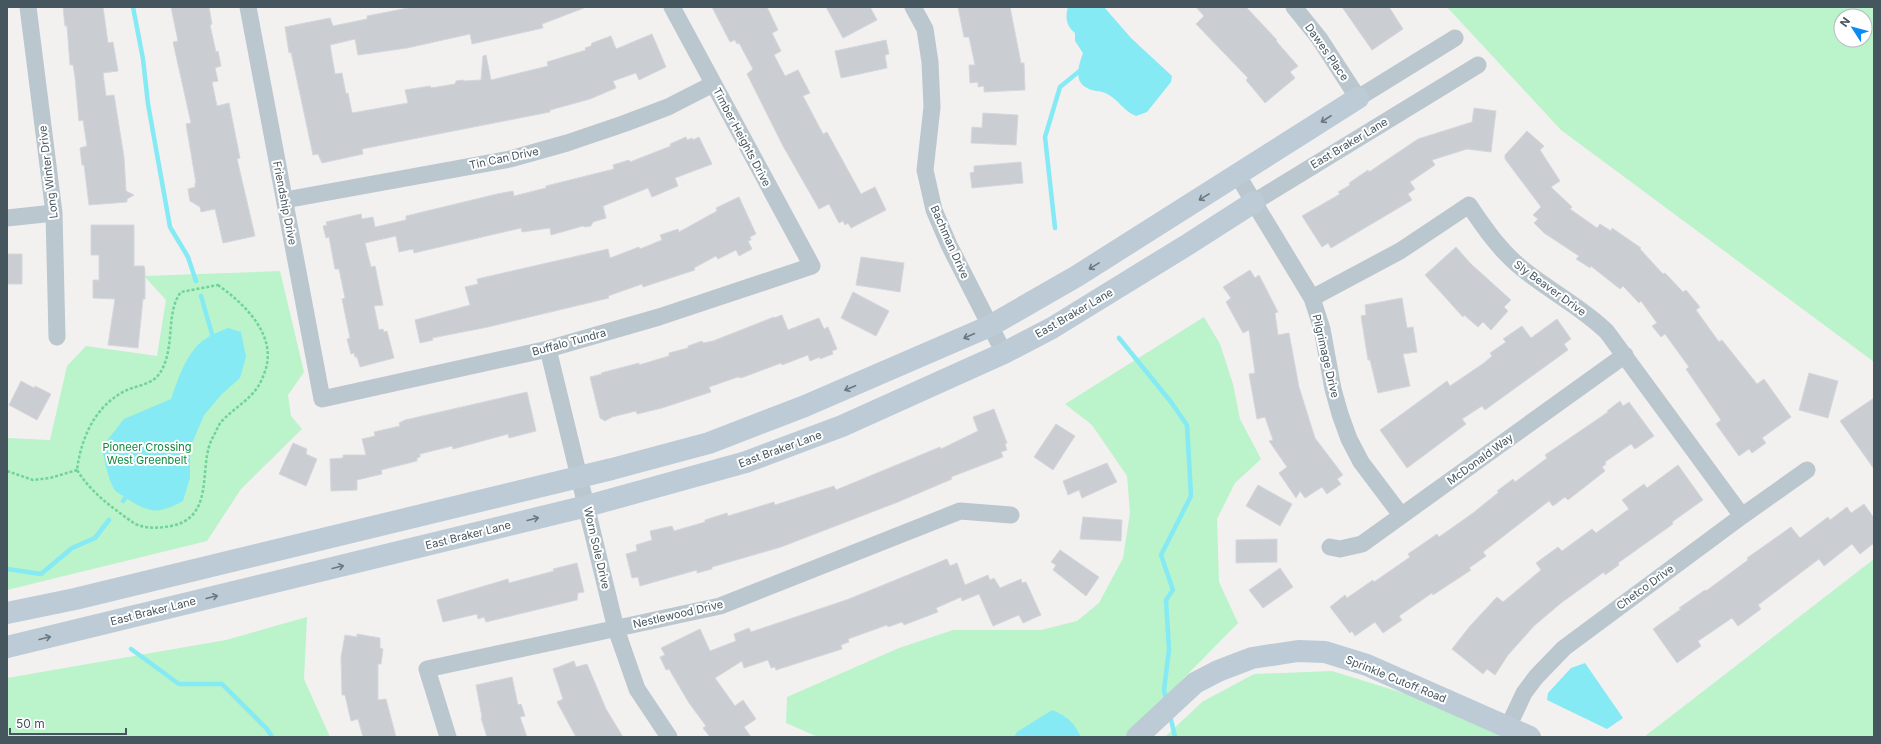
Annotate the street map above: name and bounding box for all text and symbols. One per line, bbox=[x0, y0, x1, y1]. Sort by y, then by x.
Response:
north arrow bbox=[1833, 8, 1873, 48]
text: N bbox=[1837, 15, 1853, 30]
street label: Dawes Place bbox=[1302, 21, 1352, 83]
street label: Timber Heights Drive bbox=[710, 85, 774, 189]
street label: East Braker Lane bbox=[1308, 114, 1390, 172]
one-way arrow bbox=[1320, 116, 1332, 124]
street label: Long Winter Drive bbox=[35, 125, 61, 219]
street label: Tin Can Drive bbox=[468, 144, 540, 172]
street label: Friendship Drive bbox=[270, 160, 300, 246]
one-way arrow bbox=[1199, 192, 1210, 201]
street label: Bachman Drive bbox=[928, 203, 972, 281]
street label: Sly Beaver Drive bbox=[1511, 257, 1589, 319]
one-way arrow bbox=[1088, 262, 1100, 270]
street label: East Braker Lane bbox=[1033, 285, 1115, 341]
street label: Pilgrimage Drive bbox=[1310, 313, 1342, 399]
street label: Buffalo Tundra bbox=[530, 325, 608, 359]
one-way arrow bbox=[963, 332, 975, 340]
one-way arrow bbox=[844, 385, 856, 392]
street label: East Braker Lane bbox=[736, 427, 824, 471]
street label: McDonald Way bbox=[1444, 430, 1516, 488]
park label: Pioneer Crossing West Greenbelt bbox=[103, 440, 191, 467]
street label: Worn Sole Drive bbox=[581, 506, 613, 590]
one-way arrow bbox=[526, 515, 539, 523]
street label: East Braker Lane bbox=[424, 518, 512, 552]
street label: Chetco Drive bbox=[1613, 561, 1677, 613]
one-way arrow bbox=[332, 562, 345, 570]
one-way arrow bbox=[205, 593, 218, 601]
street label: East Braker Lane bbox=[109, 594, 197, 628]
street label: Nestlewood Drive bbox=[632, 597, 724, 631]
one-way arrow bbox=[38, 633, 51, 641]
street label: Sprinkle Cutoff Road bbox=[1344, 652, 1448, 706]
scale bar bbox=[10, 710, 126, 736]
text: 50 m bbox=[16, 716, 45, 731]

